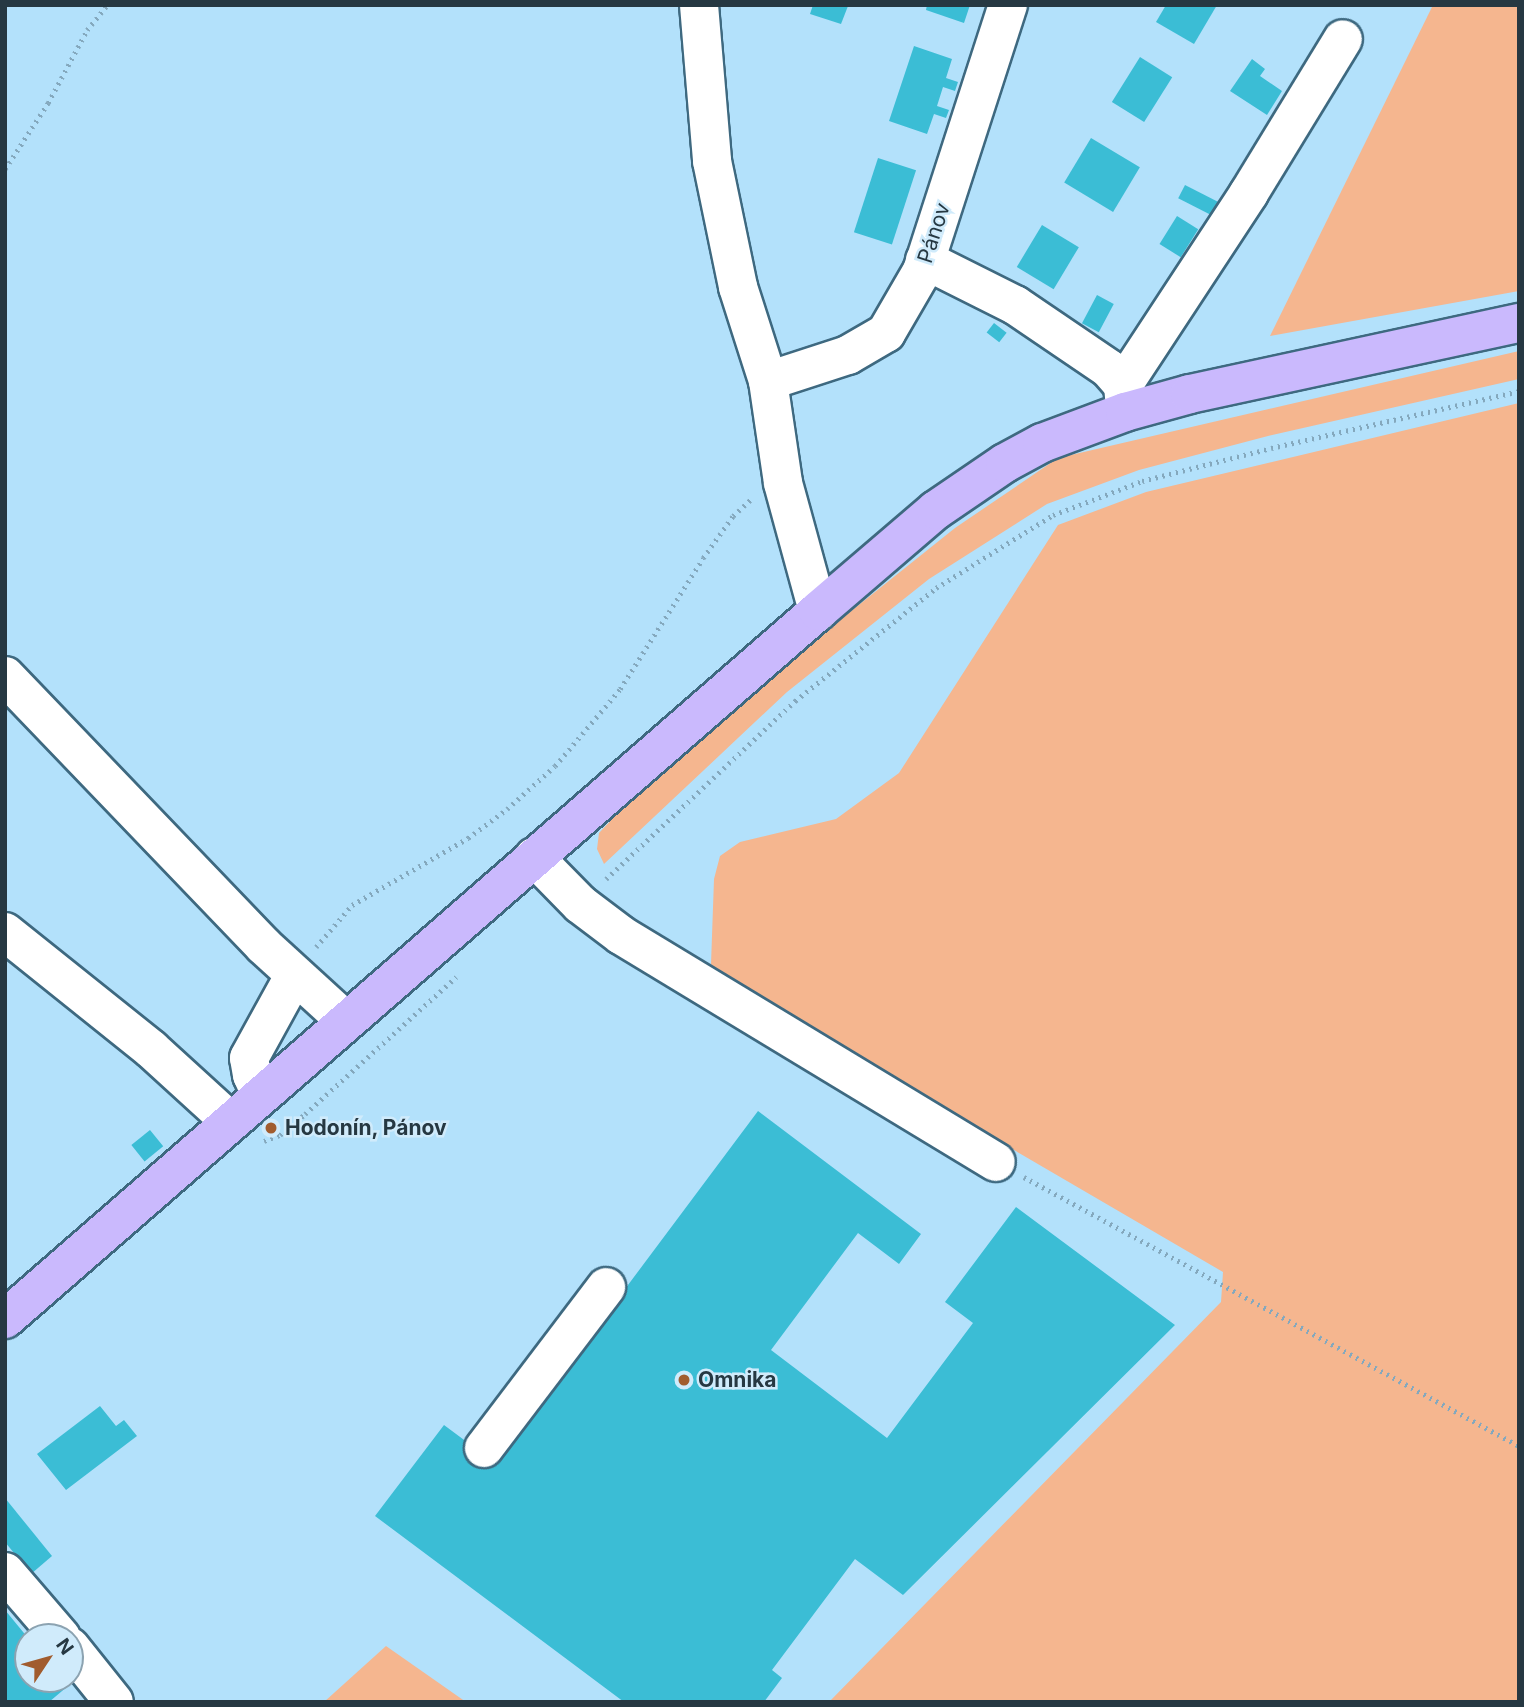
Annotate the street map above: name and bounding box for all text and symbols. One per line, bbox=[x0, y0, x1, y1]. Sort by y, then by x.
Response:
street label: Pánov bbox=[912, 200, 956, 266]
place label: Hodonín, Pánov bbox=[285, 1115, 447, 1141]
marker: Hodonín, Pánov bbox=[263, 1120, 279, 1136]
place label: Omnika bbox=[698, 1367, 776, 1393]
marker: Omnika bbox=[676, 1372, 692, 1388]
north arrow bbox=[14, 1623, 84, 1693]
text: N bbox=[51, 1634, 78, 1659]

